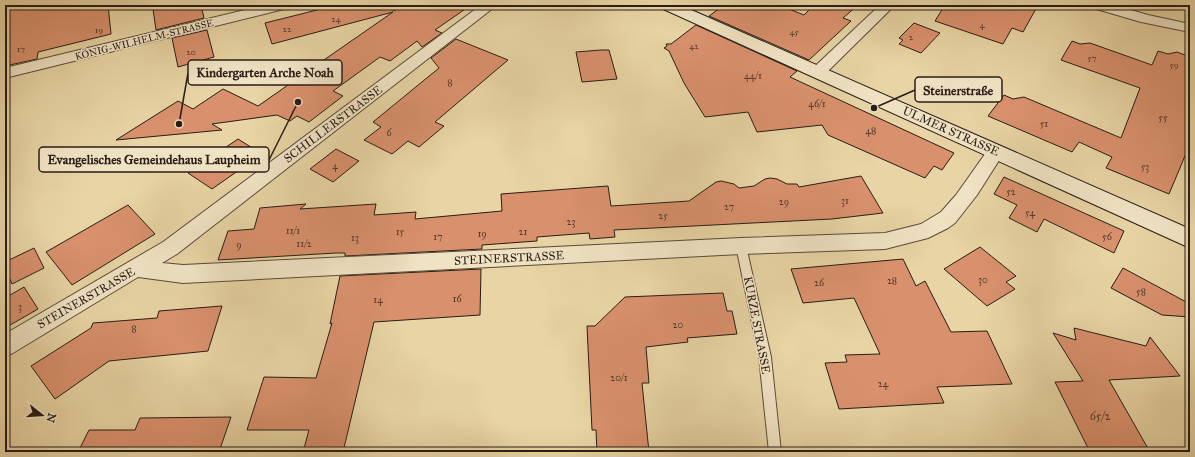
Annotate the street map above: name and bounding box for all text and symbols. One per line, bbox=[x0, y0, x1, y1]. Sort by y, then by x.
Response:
house number: 24 bbox=[331, 13, 342, 24]
street label: KÖNIG-WILHELM-STRASSE bbox=[73, 15, 215, 63]
house number: 4 bbox=[979, 19, 985, 30]
house number: 22 bbox=[283, 23, 292, 34]
house number: 19 bbox=[95, 24, 103, 35]
house number: 45 bbox=[789, 26, 799, 37]
house number: 2 bbox=[909, 31, 914, 42]
house number: 42 bbox=[689, 40, 699, 51]
house number: 17 bbox=[17, 43, 25, 54]
house number: 20 bbox=[186, 46, 196, 57]
house number: 57 bbox=[1088, 52, 1097, 63]
house number: 59 bbox=[1169, 59, 1179, 70]
callout: Kindergarten Arche Noah bbox=[188, 60, 342, 85]
text: Kindergarten Arche Noah bbox=[196, 65, 335, 81]
house number: 44/1 bbox=[744, 70, 762, 82]
house number: 8 bbox=[447, 77, 453, 89]
callout: Steinerstraße bbox=[915, 77, 1002, 102]
street label: SCHILLERSTRASSE bbox=[281, 82, 385, 166]
text: Steinerstraße bbox=[923, 83, 994, 99]
house number: 46/1 bbox=[808, 98, 826, 110]
street label: ULMER STRASSE bbox=[900, 103, 1002, 159]
house number: 55 bbox=[1158, 112, 1168, 124]
house number: 51 bbox=[1040, 118, 1048, 130]
house number: 48 bbox=[866, 125, 876, 137]
house number: 6 bbox=[386, 127, 392, 139]
callout: Evangelisches Gemeindehaus Laupheim bbox=[39, 147, 269, 172]
text: Evangelisches Gemeindehaus Laupheim bbox=[47, 152, 261, 168]
house number: 4 bbox=[332, 160, 338, 172]
house number: 53 bbox=[1141, 161, 1149, 173]
house number: 52 bbox=[1006, 186, 1016, 198]
house number: 31 bbox=[841, 195, 849, 207]
house number: 29 bbox=[779, 196, 789, 208]
house number: 27 bbox=[724, 201, 734, 213]
house number: 54 bbox=[1025, 207, 1035, 219]
house number: 25 bbox=[658, 210, 668, 222]
house number: 23 bbox=[567, 216, 575, 228]
house number: 11/1 bbox=[286, 225, 300, 237]
house number: 15 bbox=[396, 226, 405, 238]
house number: 21 bbox=[519, 226, 527, 238]
house number: 19 bbox=[477, 228, 487, 240]
house number: 17 bbox=[433, 231, 443, 243]
house number: 56 bbox=[1102, 231, 1113, 243]
house number: 13 bbox=[351, 232, 359, 244]
house number: 11/2 bbox=[296, 238, 312, 250]
house number: 9 bbox=[236, 239, 242, 251]
street label: STEINERSTRASSE bbox=[454, 248, 565, 268]
street label: STEINERSTRASSE bbox=[35, 264, 138, 332]
house number: 30 bbox=[978, 274, 988, 286]
street label: KURZE STRASSE bbox=[741, 275, 773, 375]
house number: 28 bbox=[887, 275, 897, 287]
house number: 26 bbox=[814, 277, 825, 289]
house number: 58 bbox=[1136, 286, 1146, 298]
house number: 16 bbox=[452, 293, 462, 305]
house number: 14 bbox=[373, 294, 383, 306]
house number: 3 bbox=[18, 301, 22, 313]
house number: 20 bbox=[673, 319, 684, 331]
house number: 8 bbox=[131, 323, 137, 335]
house number: 20/1 bbox=[610, 372, 628, 384]
house number: 24 bbox=[878, 378, 889, 390]
north arrow bbox=[22, 395, 62, 435]
house number: 65/2 bbox=[1090, 409, 1110, 423]
text: N bbox=[43, 411, 59, 425]

